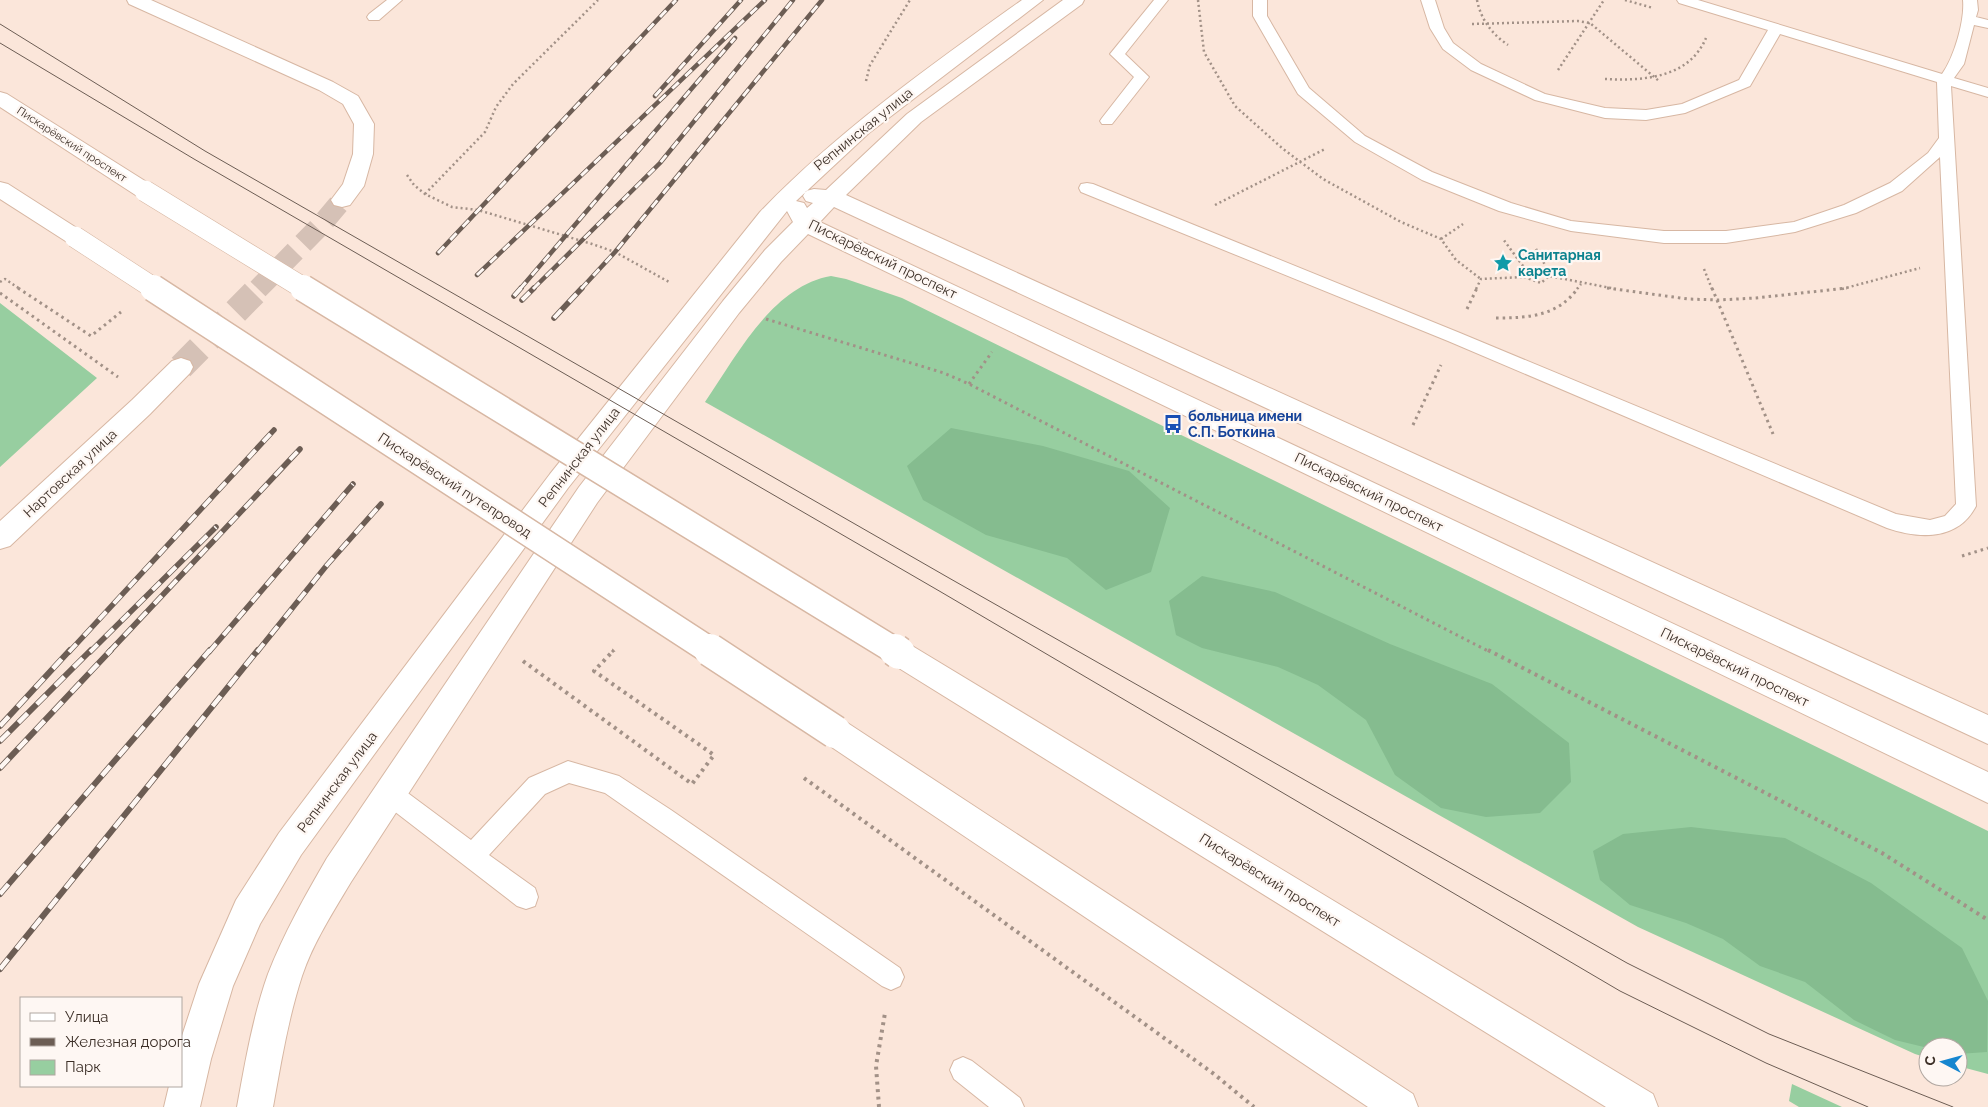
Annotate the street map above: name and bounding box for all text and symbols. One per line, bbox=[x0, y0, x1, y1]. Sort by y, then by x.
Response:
street label: Репнинская улица bbox=[811, 84, 915, 174]
street label: Пискарёвский проспект bbox=[14, 104, 130, 185]
street label: Пискарёвский проспект bbox=[806, 216, 960, 302]
place label: Санитарная карета bbox=[1518, 247, 1601, 279]
place icon: Санитарная карета bbox=[1492, 252, 1514, 274]
street label: Репнинская улица bbox=[535, 404, 623, 510]
place label: больница имени С.П. Боткина bbox=[1188, 408, 1302, 440]
bus stop icon: больница имени С.П. Боткина bbox=[1162, 413, 1184, 435]
street label: Нартовская улица bbox=[20, 426, 120, 520]
street label: Пискарёвский путепровод bbox=[375, 429, 535, 541]
street label: Пискарёвский проспект bbox=[1292, 449, 1446, 535]
street label: Пискарёвский проспект bbox=[1658, 624, 1812, 710]
street label: Репнинская улица bbox=[294, 728, 380, 836]
street label: Пискарёвский проспект bbox=[1197, 830, 1344, 930]
legend bbox=[20, 997, 182, 1087]
text: Улица bbox=[65, 1008, 109, 1026]
text: Железная дорога bbox=[65, 1033, 191, 1051]
north arrow bbox=[1918, 1037, 1968, 1087]
text: С bbox=[1922, 1055, 1939, 1066]
text: Парк bbox=[65, 1058, 101, 1076]

